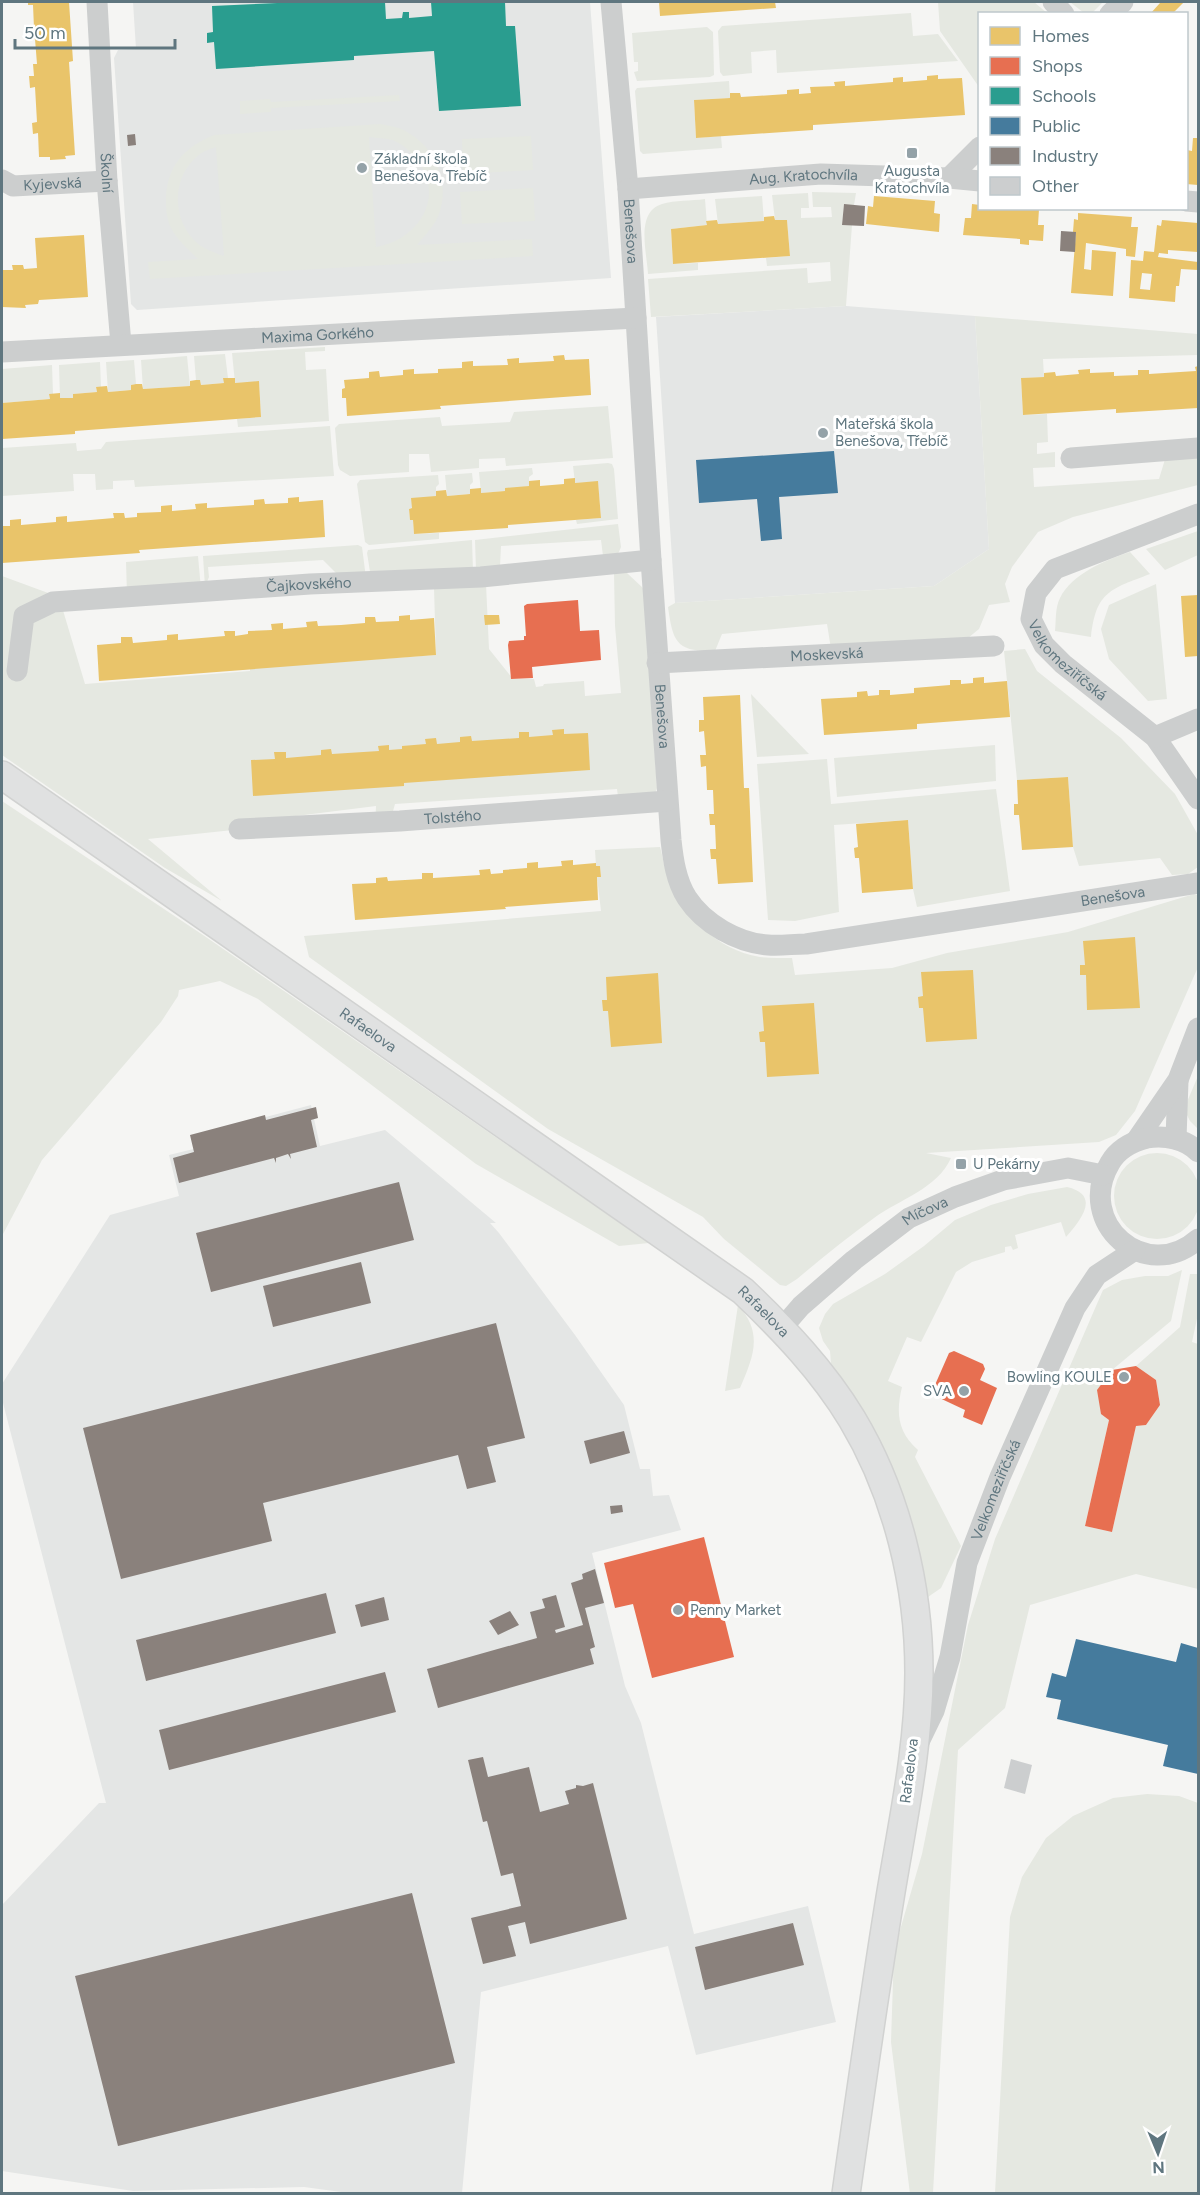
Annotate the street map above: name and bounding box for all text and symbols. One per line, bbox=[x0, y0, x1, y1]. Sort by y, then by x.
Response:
scale bar bbox=[15, 12, 176, 50]
legend bbox=[978, 12, 1188, 210]
text: 50 m bbox=[24, 22, 66, 44]
text: Homes bbox=[1032, 25, 1090, 47]
text: Shops bbox=[1032, 55, 1083, 77]
text: Schools bbox=[1032, 85, 1096, 107]
text: Public bbox=[1032, 115, 1081, 137]
text: Industry bbox=[1032, 145, 1099, 167]
marker: Augusta Kratochvíla bbox=[905, 146, 919, 160]
place label: Základní škola Benešova, Třebíč bbox=[374, 150, 487, 185]
street label: Školní bbox=[96, 152, 117, 195]
marker: Základní škola Benešova, Třebíč bbox=[355, 161, 369, 175]
place label: Augusta Kratochvíla bbox=[875, 162, 949, 197]
street label: Aug. Kratochvíla bbox=[748, 165, 858, 189]
street label: Kyjevská bbox=[23, 173, 82, 194]
text: Other bbox=[1032, 175, 1079, 197]
street label: Benešova bbox=[620, 198, 642, 264]
street label: Maxima Gorkého bbox=[261, 323, 375, 347]
place label: Mateřská škola Benešova, Třebíč bbox=[835, 415, 948, 450]
marker: Mateřská škola Benešova, Třebíč bbox=[816, 426, 830, 440]
street label: Čajkovského bbox=[265, 573, 352, 596]
street label: Velkomeziříčská bbox=[1024, 617, 1110, 704]
street label: Moskevská bbox=[790, 644, 864, 665]
street label: Benešova bbox=[651, 683, 673, 749]
street label: Tolstého bbox=[423, 806, 482, 828]
street label: Benešova bbox=[1079, 882, 1146, 910]
street label: Rafaelova bbox=[336, 1004, 400, 1056]
place label: U Pekárny bbox=[973, 1155, 1040, 1173]
marker: U Pekárny bbox=[954, 1157, 968, 1171]
street label: Míčova bbox=[898, 1193, 951, 1229]
street label: Rafaelova bbox=[734, 1282, 793, 1341]
place label: Bowling KOULE bbox=[1007, 1368, 1112, 1386]
marker: Bowling KOULE bbox=[1117, 1370, 1131, 1384]
place label: SVA bbox=[923, 1382, 952, 1400]
marker: SVA bbox=[957, 1384, 971, 1398]
street label: Velkomeziříčská bbox=[967, 1437, 1024, 1543]
place label: Penny Market bbox=[690, 1601, 782, 1619]
marker: Penny Market bbox=[671, 1603, 685, 1617]
street label: Rafaelova bbox=[896, 1737, 922, 1805]
north arrow bbox=[1128, 2123, 1188, 2183]
text: N bbox=[1152, 2158, 1165, 2177]

